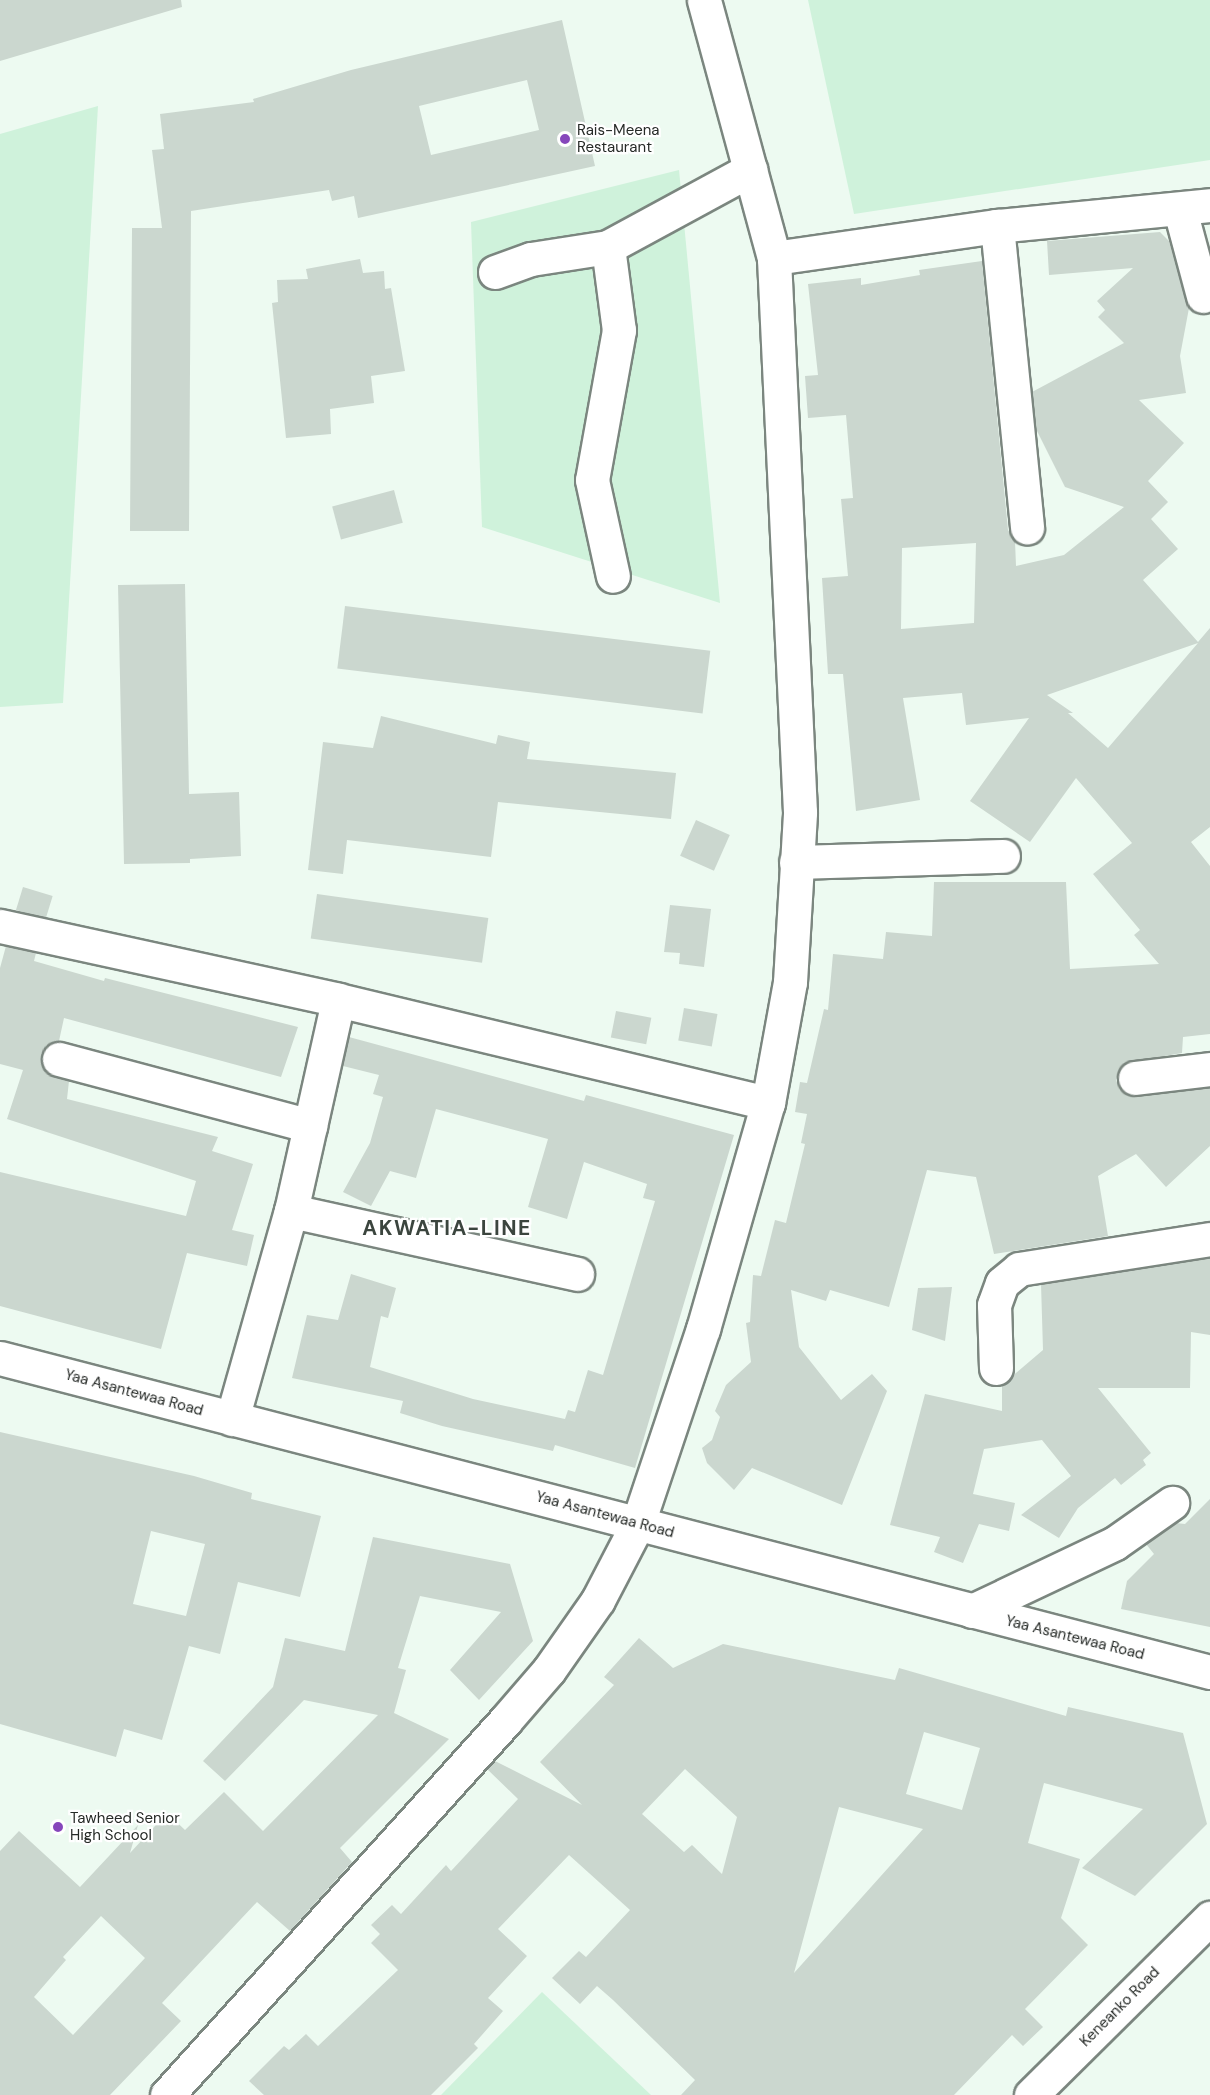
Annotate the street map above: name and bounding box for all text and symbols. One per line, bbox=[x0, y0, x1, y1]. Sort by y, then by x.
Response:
place label: Rais-Meena Restaurant bbox=[577, 121, 660, 156]
marker: Rais-Meena Restaurant bbox=[558, 132, 572, 146]
district label: AKWATIA-LINE bbox=[362, 1215, 532, 1241]
street label: Yaa Asantewaa Road bbox=[63, 1366, 205, 1420]
street label: Yaa Asantewaa Road bbox=[534, 1488, 676, 1542]
street label: Yaa Asantewaa Road bbox=[1004, 1612, 1146, 1664]
place label: Tawheed Senior High School bbox=[70, 1809, 180, 1844]
marker: Tawheed Senior High School bbox=[51, 1820, 65, 1834]
street label: Keneanko Road bbox=[1076, 1963, 1164, 2051]

